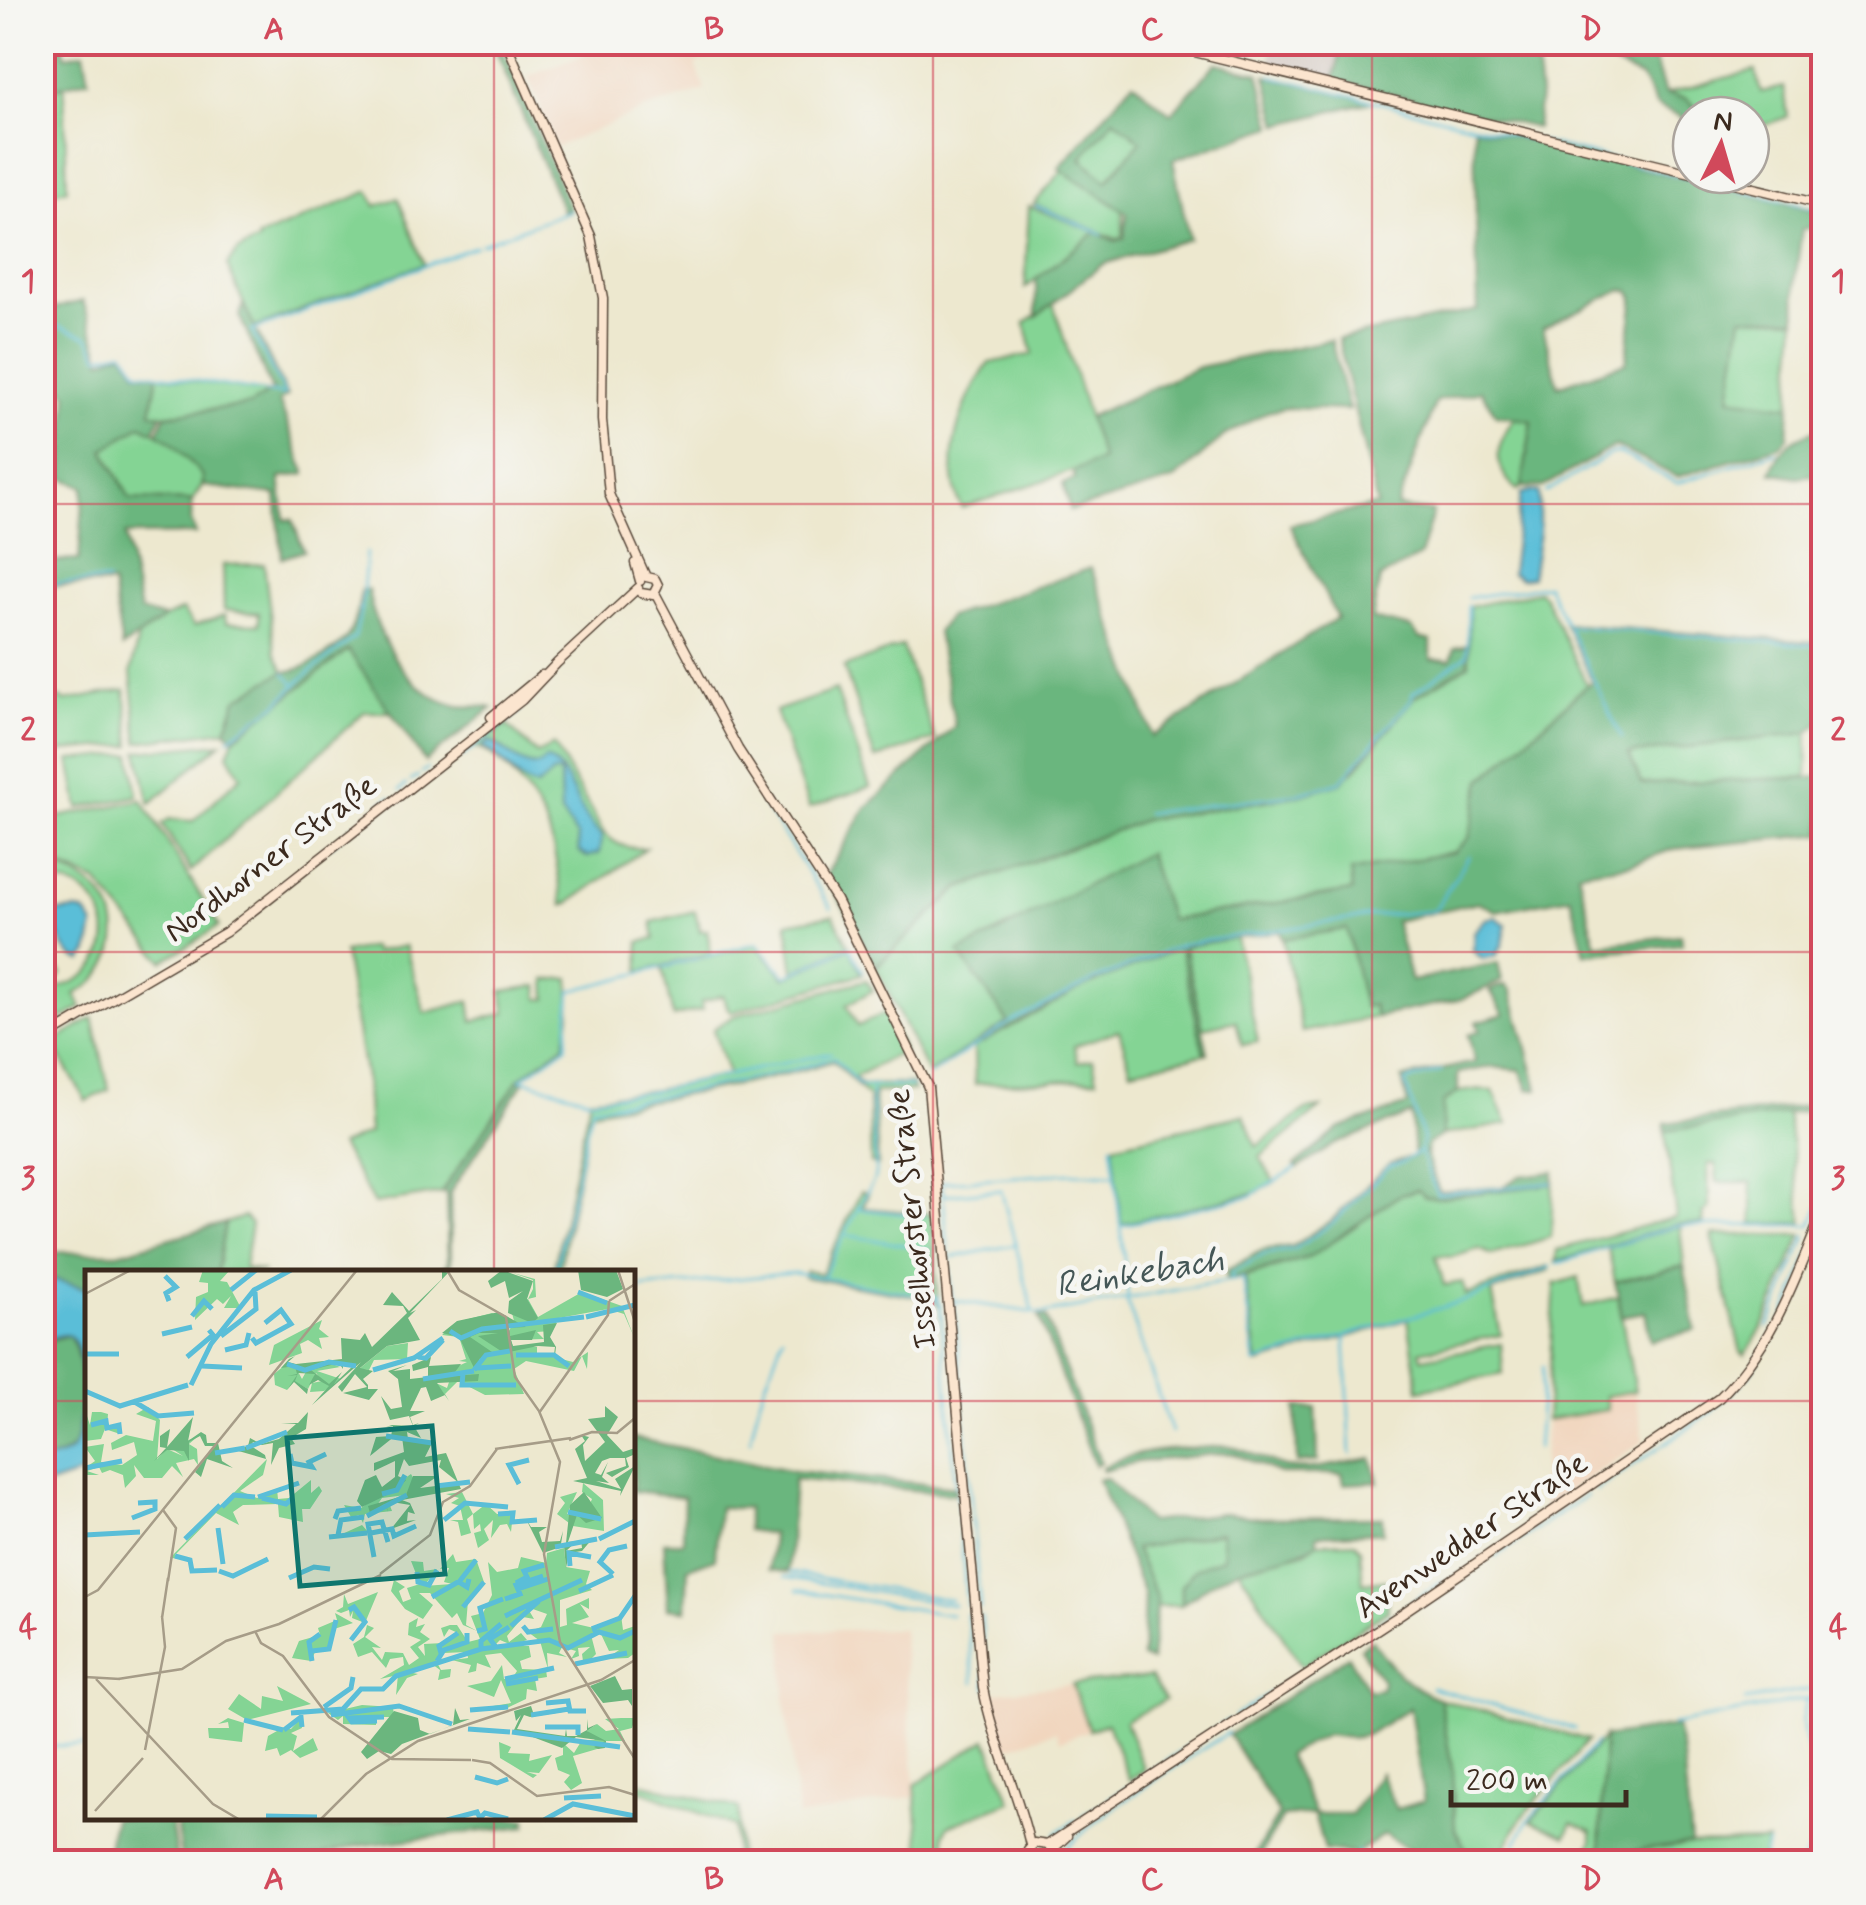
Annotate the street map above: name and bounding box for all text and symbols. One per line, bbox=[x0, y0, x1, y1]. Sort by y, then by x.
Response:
text: A bbox=[264, 9, 284, 51]
text: B bbox=[704, 9, 724, 51]
text: C bbox=[1141, 9, 1164, 51]
text: D bbox=[1580, 9, 1602, 51]
north arrow bbox=[1671, 95, 1771, 195]
text: N bbox=[1712, 103, 1734, 142]
text: 1 bbox=[21, 261, 35, 303]
text: 1 bbox=[1831, 261, 1845, 303]
text: 2 bbox=[20, 710, 36, 752]
text: 2 bbox=[1830, 710, 1846, 752]
street label: Nordhorner Straße bbox=[156, 765, 386, 953]
street label: Isselhorster Straße bbox=[878, 1087, 948, 1351]
text: 3 bbox=[21, 1158, 36, 1200]
text: 3 bbox=[1831, 1158, 1846, 1200]
water label: Reinkebach bbox=[1053, 1237, 1227, 1309]
inset map bbox=[85, 1270, 635, 1820]
street label: Avenwedder Straße bbox=[1348, 1443, 1596, 1629]
text: 4 bbox=[19, 1607, 38, 1649]
text: 4 bbox=[1829, 1607, 1848, 1649]
scale bar bbox=[1451, 1745, 1626, 1807]
text: 200 m bbox=[1466, 1762, 1548, 1801]
text: A bbox=[264, 1859, 284, 1901]
text: B bbox=[704, 1859, 724, 1901]
text: C bbox=[1141, 1859, 1164, 1901]
text: D bbox=[1580, 1859, 1602, 1901]

